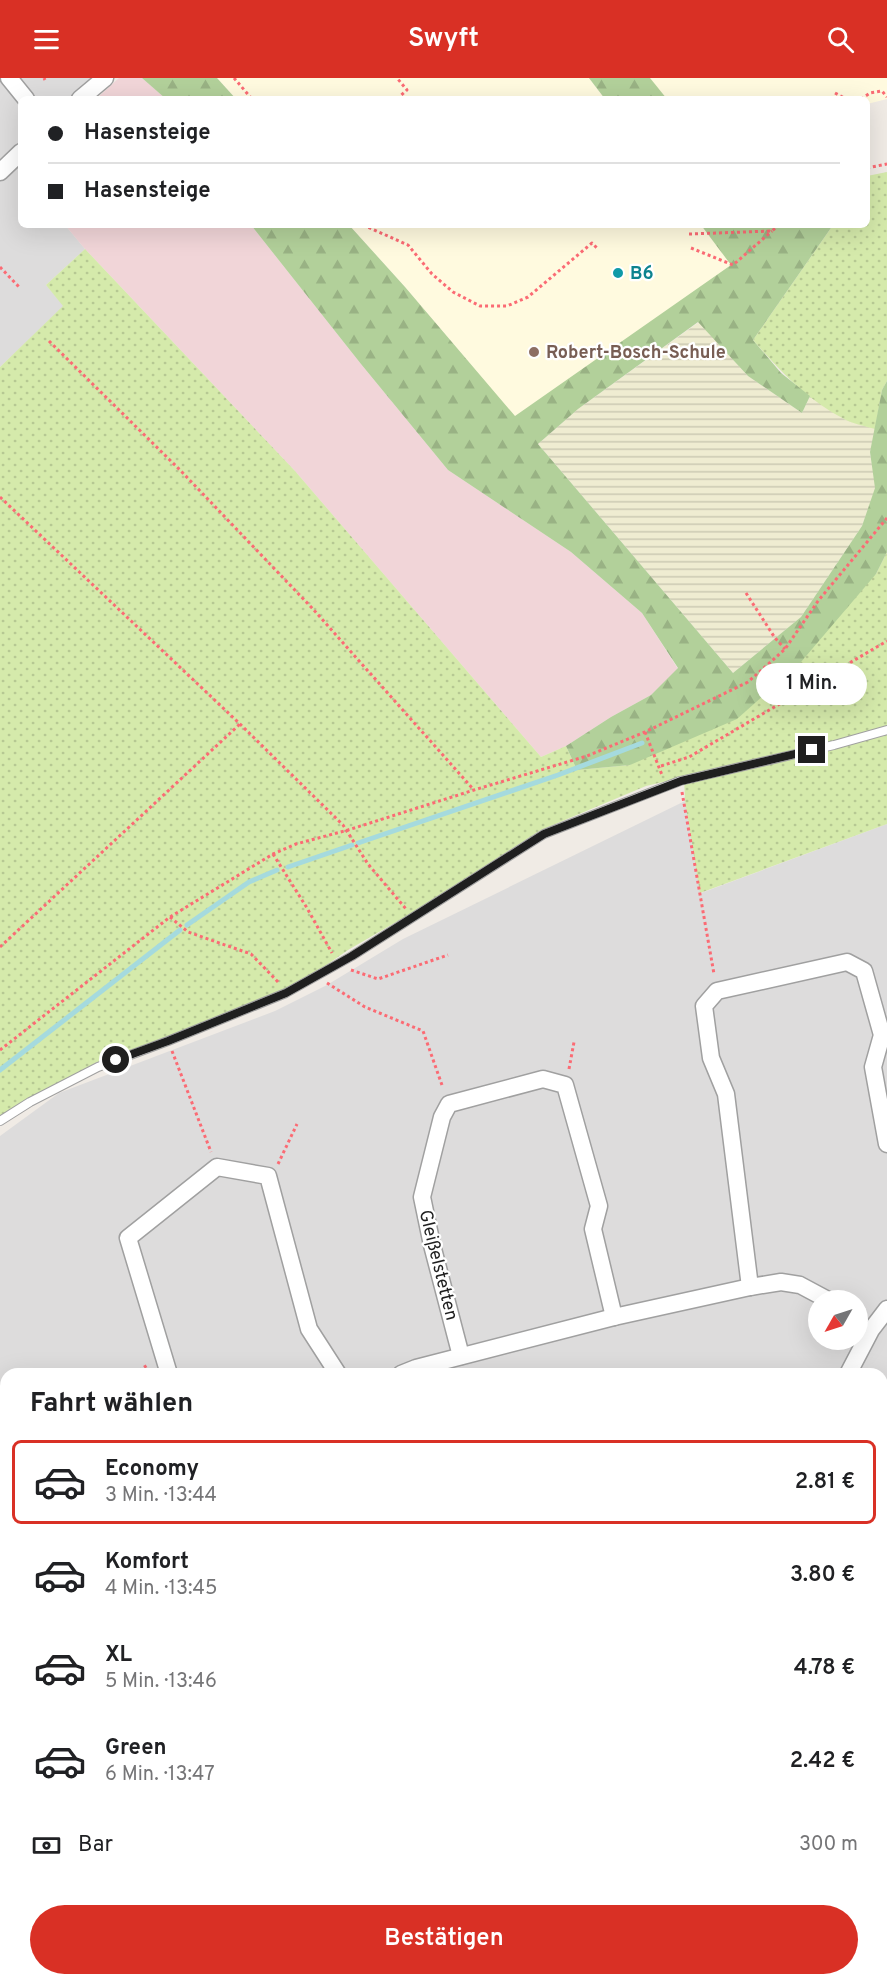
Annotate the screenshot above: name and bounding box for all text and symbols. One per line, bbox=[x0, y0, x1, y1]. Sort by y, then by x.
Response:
text: Swyft bbox=[408, 22, 479, 56]
icon: menu bbox=[30, 23, 63, 56]
icon: search bbox=[824, 23, 857, 56]
text: Hasensteige bbox=[84, 120, 210, 147]
text: Hasensteige bbox=[84, 178, 210, 205]
place label: B6 bbox=[630, 263, 653, 286]
marker: B6 bbox=[611, 266, 625, 280]
place label: Robert-Bosch-Schule bbox=[546, 342, 726, 365]
marker: Robert-Bosch-Schule bbox=[527, 345, 541, 359]
callout: 1 Min. bbox=[756, 663, 868, 705]
text: 1 Min. bbox=[786, 671, 837, 697]
route end bbox=[798, 736, 825, 763]
route start bbox=[102, 1046, 129, 1073]
street label: Gleißelstetten bbox=[413, 1208, 462, 1323]
north arrow bbox=[808, 1290, 868, 1350]
map controls bbox=[808, 1290, 868, 1350]
text: Fahrt wählen bbox=[30, 1387, 193, 1421]
icon: car bbox=[33, 1455, 87, 1509]
text: Economy bbox=[105, 1456, 199, 1483]
text: 2.81 € bbox=[795, 1469, 855, 1496]
text: 3 Min. · 13:44 bbox=[105, 1483, 217, 1509]
icon: car bbox=[33, 1548, 87, 1602]
text: Komfort bbox=[105, 1549, 189, 1576]
text: 3.80 € bbox=[790, 1562, 855, 1589]
text: 4 Min. · 13:45 bbox=[105, 1576, 217, 1602]
icon: car bbox=[33, 1641, 87, 1695]
text: XL bbox=[105, 1642, 132, 1669]
text: 4.78 € bbox=[794, 1655, 855, 1682]
text: 5 Min. · 13:46 bbox=[105, 1669, 217, 1695]
icon: car bbox=[33, 1734, 87, 1788]
text: Green bbox=[105, 1735, 167, 1762]
text: 2.42 € bbox=[790, 1748, 855, 1775]
text: 6 Min. · 13:47 bbox=[105, 1762, 215, 1788]
icon: cash bbox=[30, 1829, 63, 1862]
text: Bar bbox=[78, 1832, 113, 1859]
text: 300 m bbox=[799, 1832, 858, 1858]
button: Bestätigen bbox=[30, 1905, 858, 1974]

